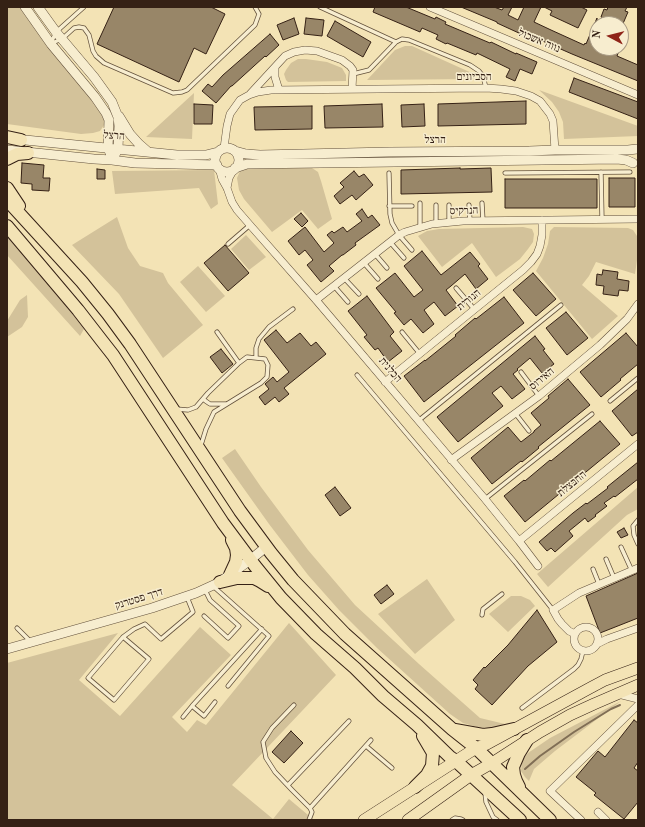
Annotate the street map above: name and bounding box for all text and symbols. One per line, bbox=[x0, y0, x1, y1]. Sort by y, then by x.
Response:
north arrow bbox=[589, 16, 629, 56]
street label: נווה אשכול bbox=[516, 26, 562, 56]
text: N bbox=[592, 30, 604, 39]
street label: הסביונים bbox=[456, 70, 492, 84]
street label: הרצל bbox=[103, 129, 125, 143]
street label: הרצל bbox=[424, 133, 446, 147]
street label: הנרקיס bbox=[449, 204, 479, 218]
street label: הנורית bbox=[454, 286, 484, 314]
street label: הכלנית bbox=[376, 355, 404, 385]
street label: האירוס bbox=[527, 365, 557, 393]
street label: החבצלת bbox=[555, 468, 589, 500]
street label: דרך פסטרנק bbox=[113, 585, 165, 613]

